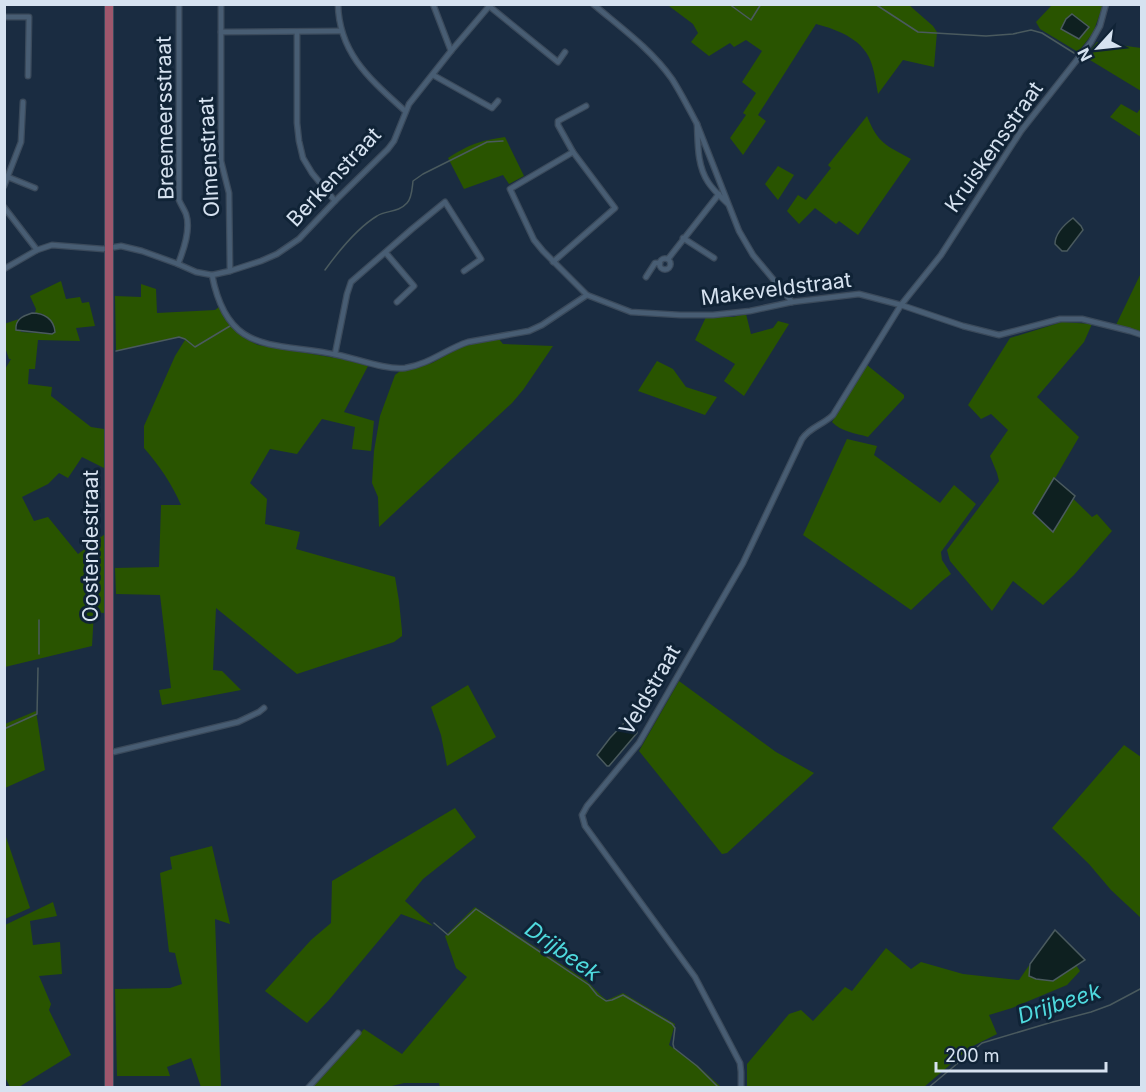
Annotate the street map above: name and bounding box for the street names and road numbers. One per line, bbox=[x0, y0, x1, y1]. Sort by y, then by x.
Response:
street label: Breemeersstraat bbox=[151, 36, 178, 200]
street label: Kruiskensstraat bbox=[939, 76, 1048, 217]
street label: Olmenstraat bbox=[193, 96, 224, 218]
street label: Berkenstraat bbox=[281, 122, 386, 231]
street label: Makeveldstraat bbox=[699, 267, 853, 310]
street label: Oostendestraat bbox=[78, 470, 103, 622]
street label: Veldstraat bbox=[614, 640, 685, 739]

